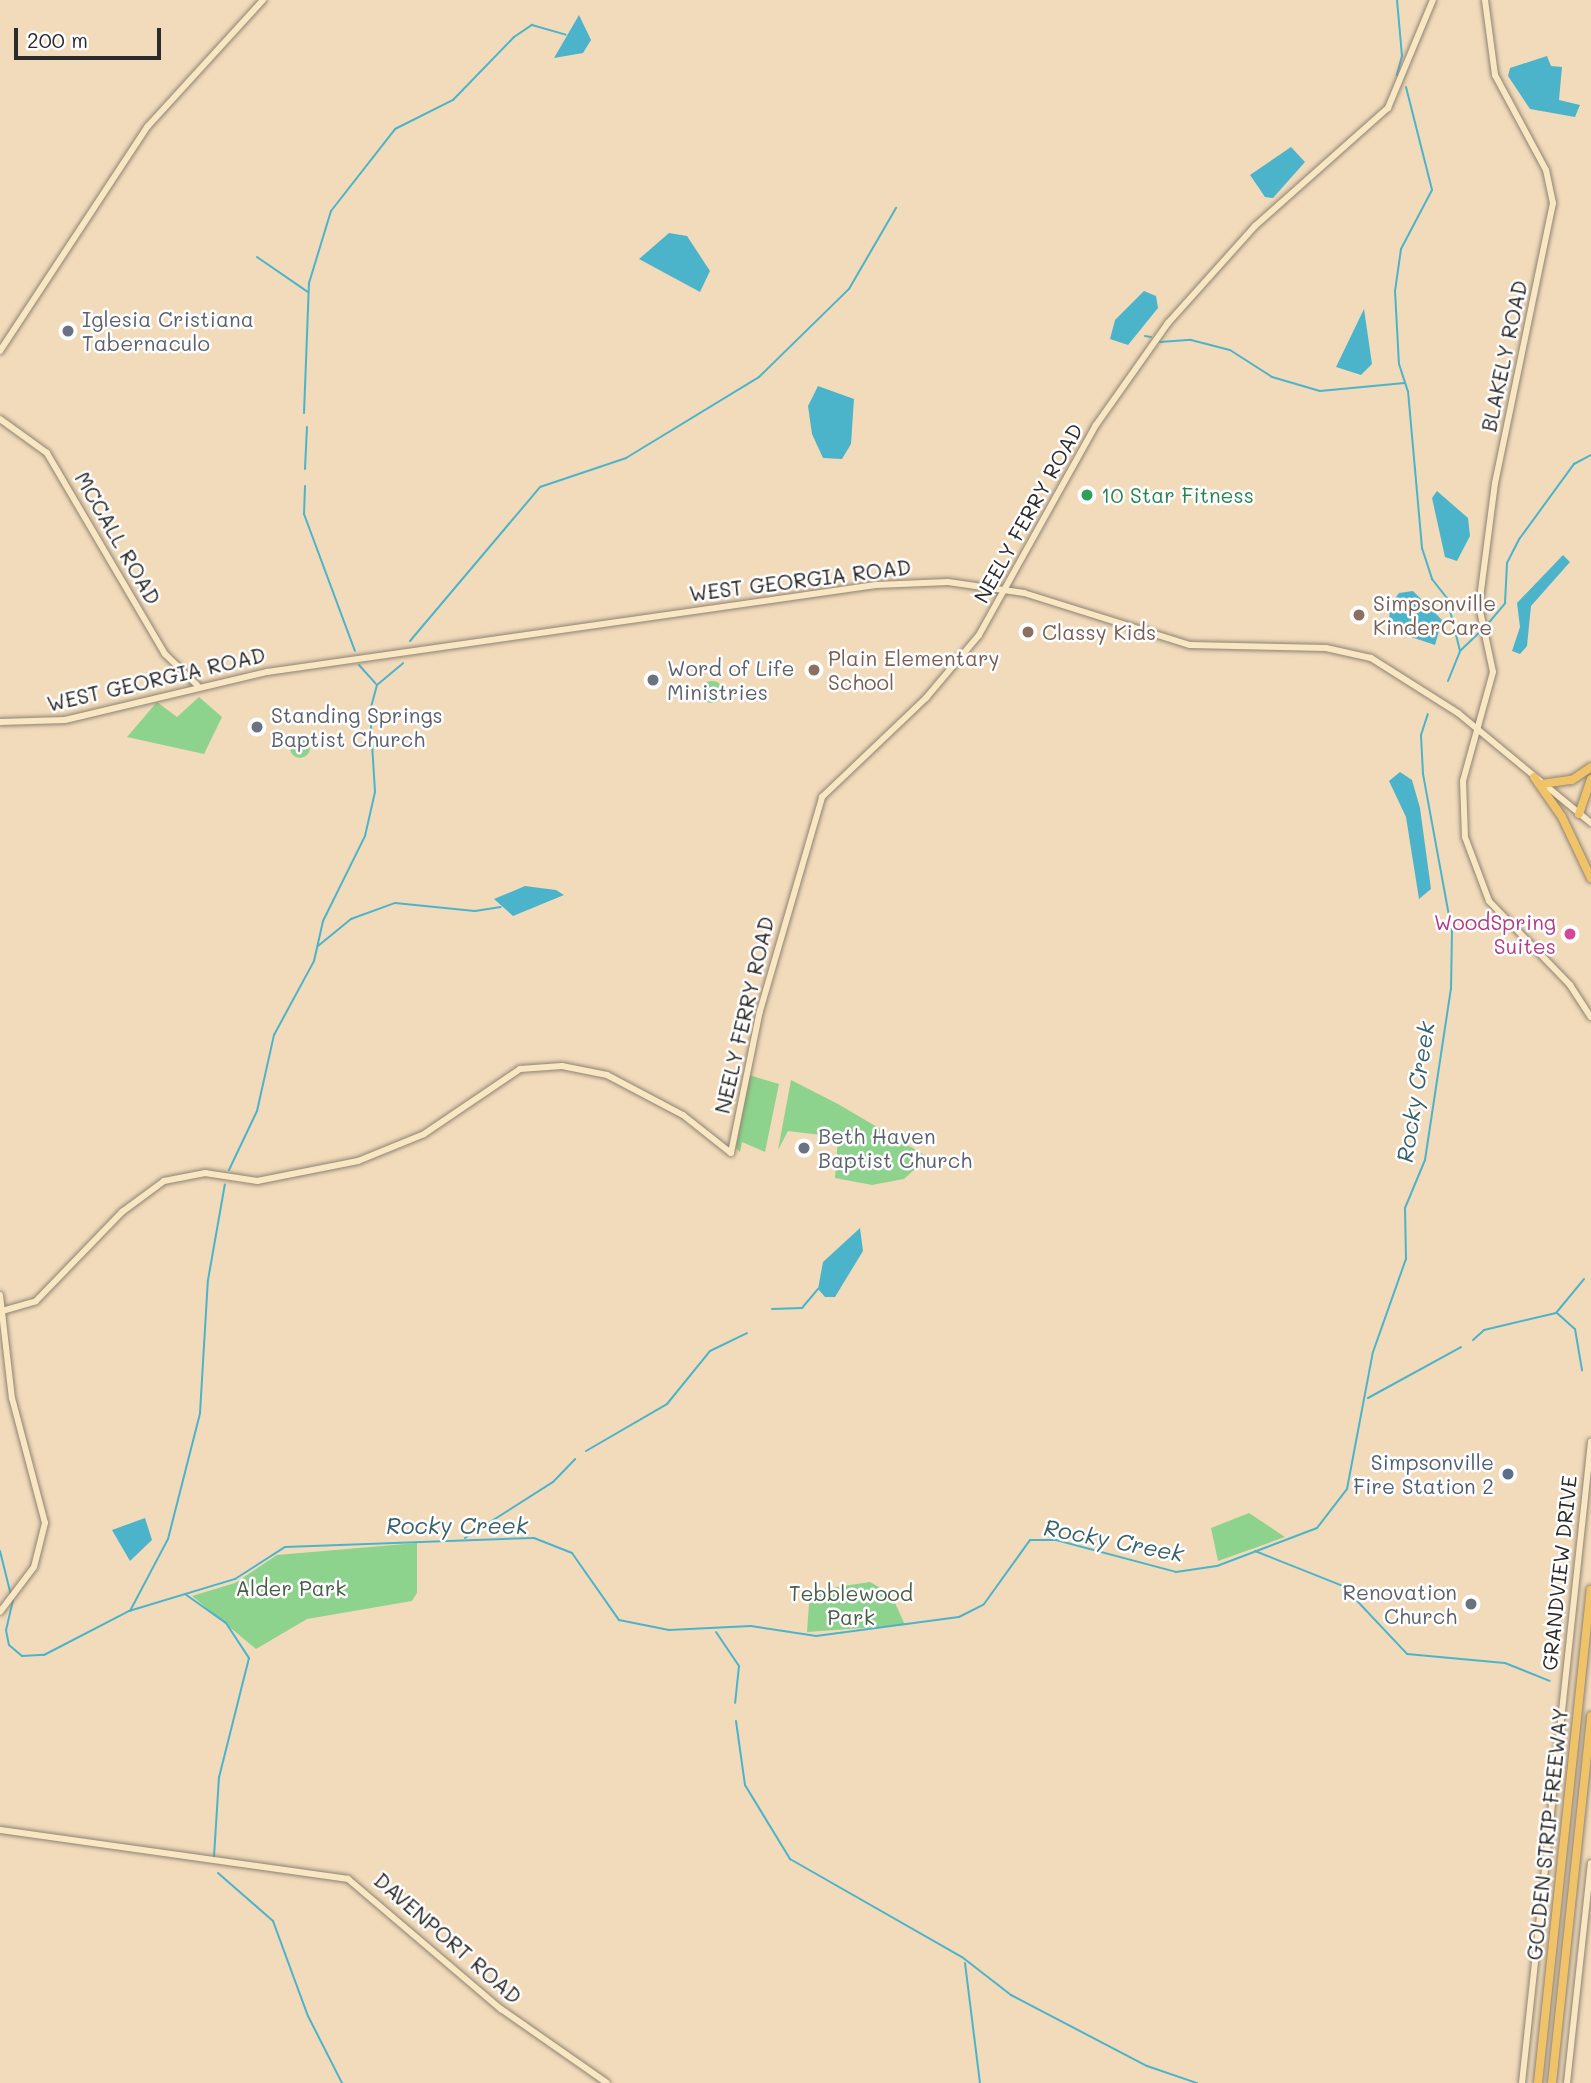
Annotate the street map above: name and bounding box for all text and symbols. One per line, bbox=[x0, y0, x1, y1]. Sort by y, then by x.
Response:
scale bar bbox=[18, 14, 164, 58]
text: 200 m bbox=[27, 26, 88, 53]
street label: BLAKELY ROAD bbox=[1476, 278, 1532, 434]
place label: Iglesia Cristiana Tabernaculo bbox=[82, 306, 254, 356]
marker: Iglesia Cristiana Tabernaculo bbox=[60, 323, 76, 339]
street label: NEELY FERRY ROAD bbox=[968, 419, 1088, 607]
street label: MCCALL ROAD bbox=[70, 467, 166, 609]
place label: 10 Star Fitness bbox=[1101, 482, 1254, 508]
marker: 10 Star Fitness bbox=[1079, 487, 1095, 503]
street label: WEST GEORGIA ROAD bbox=[688, 554, 912, 606]
place label: Simpsonville KinderCare bbox=[1373, 590, 1496, 640]
marker: Simpsonville KinderCare bbox=[1351, 607, 1367, 623]
place label: Classy Kids bbox=[1042, 619, 1156, 645]
marker: Classy Kids bbox=[1020, 624, 1036, 640]
street label: WEST GEORGIA ROAD bbox=[44, 642, 268, 716]
place label: Plain Elementary School bbox=[828, 645, 999, 695]
place label: Word of Life Ministries bbox=[667, 655, 794, 705]
marker: Plain Elementary School bbox=[806, 662, 822, 678]
marker: Word of Life Ministries bbox=[645, 672, 661, 688]
place label: Standing Springs Baptist Church bbox=[271, 702, 443, 752]
marker: Standing Springs Baptist Church bbox=[249, 719, 265, 735]
place label: WoodSpring Suites bbox=[1434, 909, 1556, 959]
street label: NEELY FERRY ROAD bbox=[709, 914, 779, 1116]
marker: WoodSpring Suites bbox=[1562, 926, 1578, 942]
water label: Rocky Creek bbox=[1390, 1020, 1440, 1164]
place label: Beth Haven Baptist Church bbox=[818, 1123, 972, 1173]
marker: Beth Haven Baptist Church bbox=[796, 1140, 812, 1156]
place label: Simpsonville Fire Station 2 bbox=[1353, 1449, 1494, 1499]
marker: Simpsonville Fire Station 2 bbox=[1500, 1466, 1516, 1482]
street label: GRANDVIEW DRIVE bbox=[1536, 1474, 1582, 1672]
water label: Rocky Creek bbox=[386, 1511, 528, 1539]
water label: Rocky Creek bbox=[1042, 1513, 1186, 1567]
park label: Alder Park bbox=[236, 1575, 346, 1601]
place label: Renovation Church bbox=[1343, 1579, 1457, 1629]
park label: Tebblewood Park bbox=[789, 1580, 913, 1630]
marker: Renovation Church bbox=[1463, 1596, 1479, 1612]
street label: GOLDEN STRIP FREEWAY bbox=[1521, 1707, 1573, 1961]
street label: DAVENPORT ROAD bbox=[369, 1867, 527, 2009]

